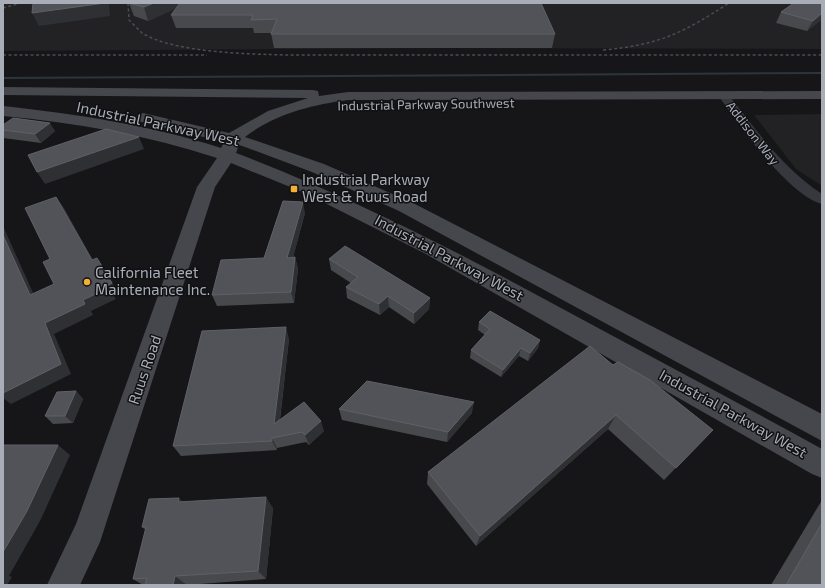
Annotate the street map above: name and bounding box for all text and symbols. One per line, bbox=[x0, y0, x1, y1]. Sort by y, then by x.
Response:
street label: Industrial Parkway Southwest bbox=[337, 94, 515, 114]
street label: Industrial Parkway West bbox=[75, 97, 241, 149]
street label: Addison Way bbox=[723, 98, 783, 168]
place label: Industrial Parkway West & Ruus Road bbox=[302, 170, 430, 205]
marker: Industrial Parkway West & Ruus Road bbox=[289, 184, 299, 194]
street label: Industrial Parkway West bbox=[372, 210, 527, 304]
place label: California Fleet Maintenance Inc. bbox=[95, 263, 210, 298]
marker: California Fleet Maintenance Inc. bbox=[82, 277, 92, 287]
street label: Ruus Road bbox=[124, 333, 164, 407]
street label: Industrial Parkway West bbox=[657, 365, 811, 461]

